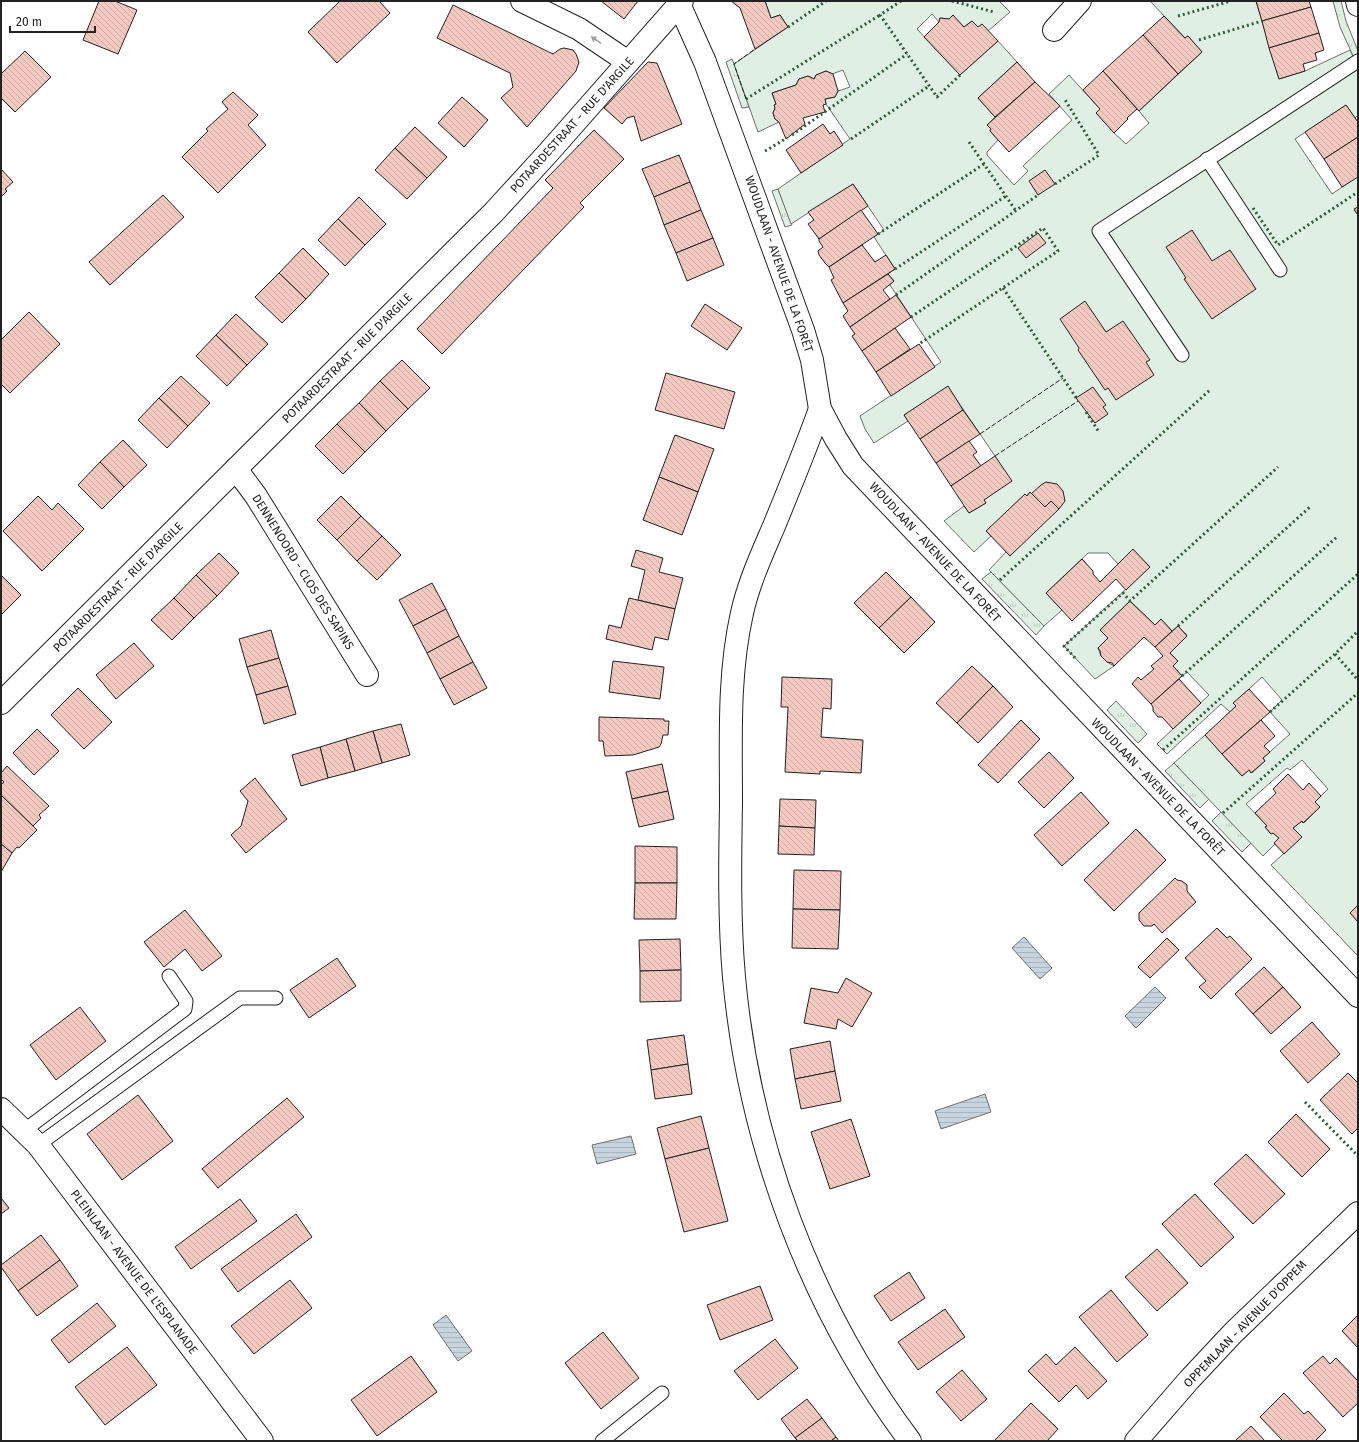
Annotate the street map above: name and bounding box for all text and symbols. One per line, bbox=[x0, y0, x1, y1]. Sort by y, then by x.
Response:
scale bar bbox=[10, 8, 95, 34]
text: 20 m bbox=[16, 15, 42, 29]
one-way arrow bbox=[591, 36, 601, 44]
street label: POTAARDESTRAAT - RUE D'ARGILE bbox=[507, 54, 637, 196]
street label: WOUDLAAN - AVENUE DE LA FORÊT bbox=[742, 174, 817, 355]
street label: POTAARDESTRAAT - RUE D'ARGILE bbox=[279, 290, 415, 426]
street label: WOUDLAAN - AVENUE DE LA FORÊT bbox=[867, 479, 1005, 625]
street label: DENNENOORD - CLOS DES SAPINS bbox=[249, 492, 357, 653]
street label: POTAARDESTRAAT - RUE D'ARGILE bbox=[50, 519, 186, 655]
street label: WOUDLAAN - AVENUE DE LA FORÊT bbox=[1088, 715, 1229, 859]
street label: PLEINLAAN - AVENUE DE L'ESPLANADE bbox=[68, 1187, 200, 1357]
street label: OPPEMLAAN - AVENUE D'OPPEM bbox=[1181, 1258, 1309, 1390]

